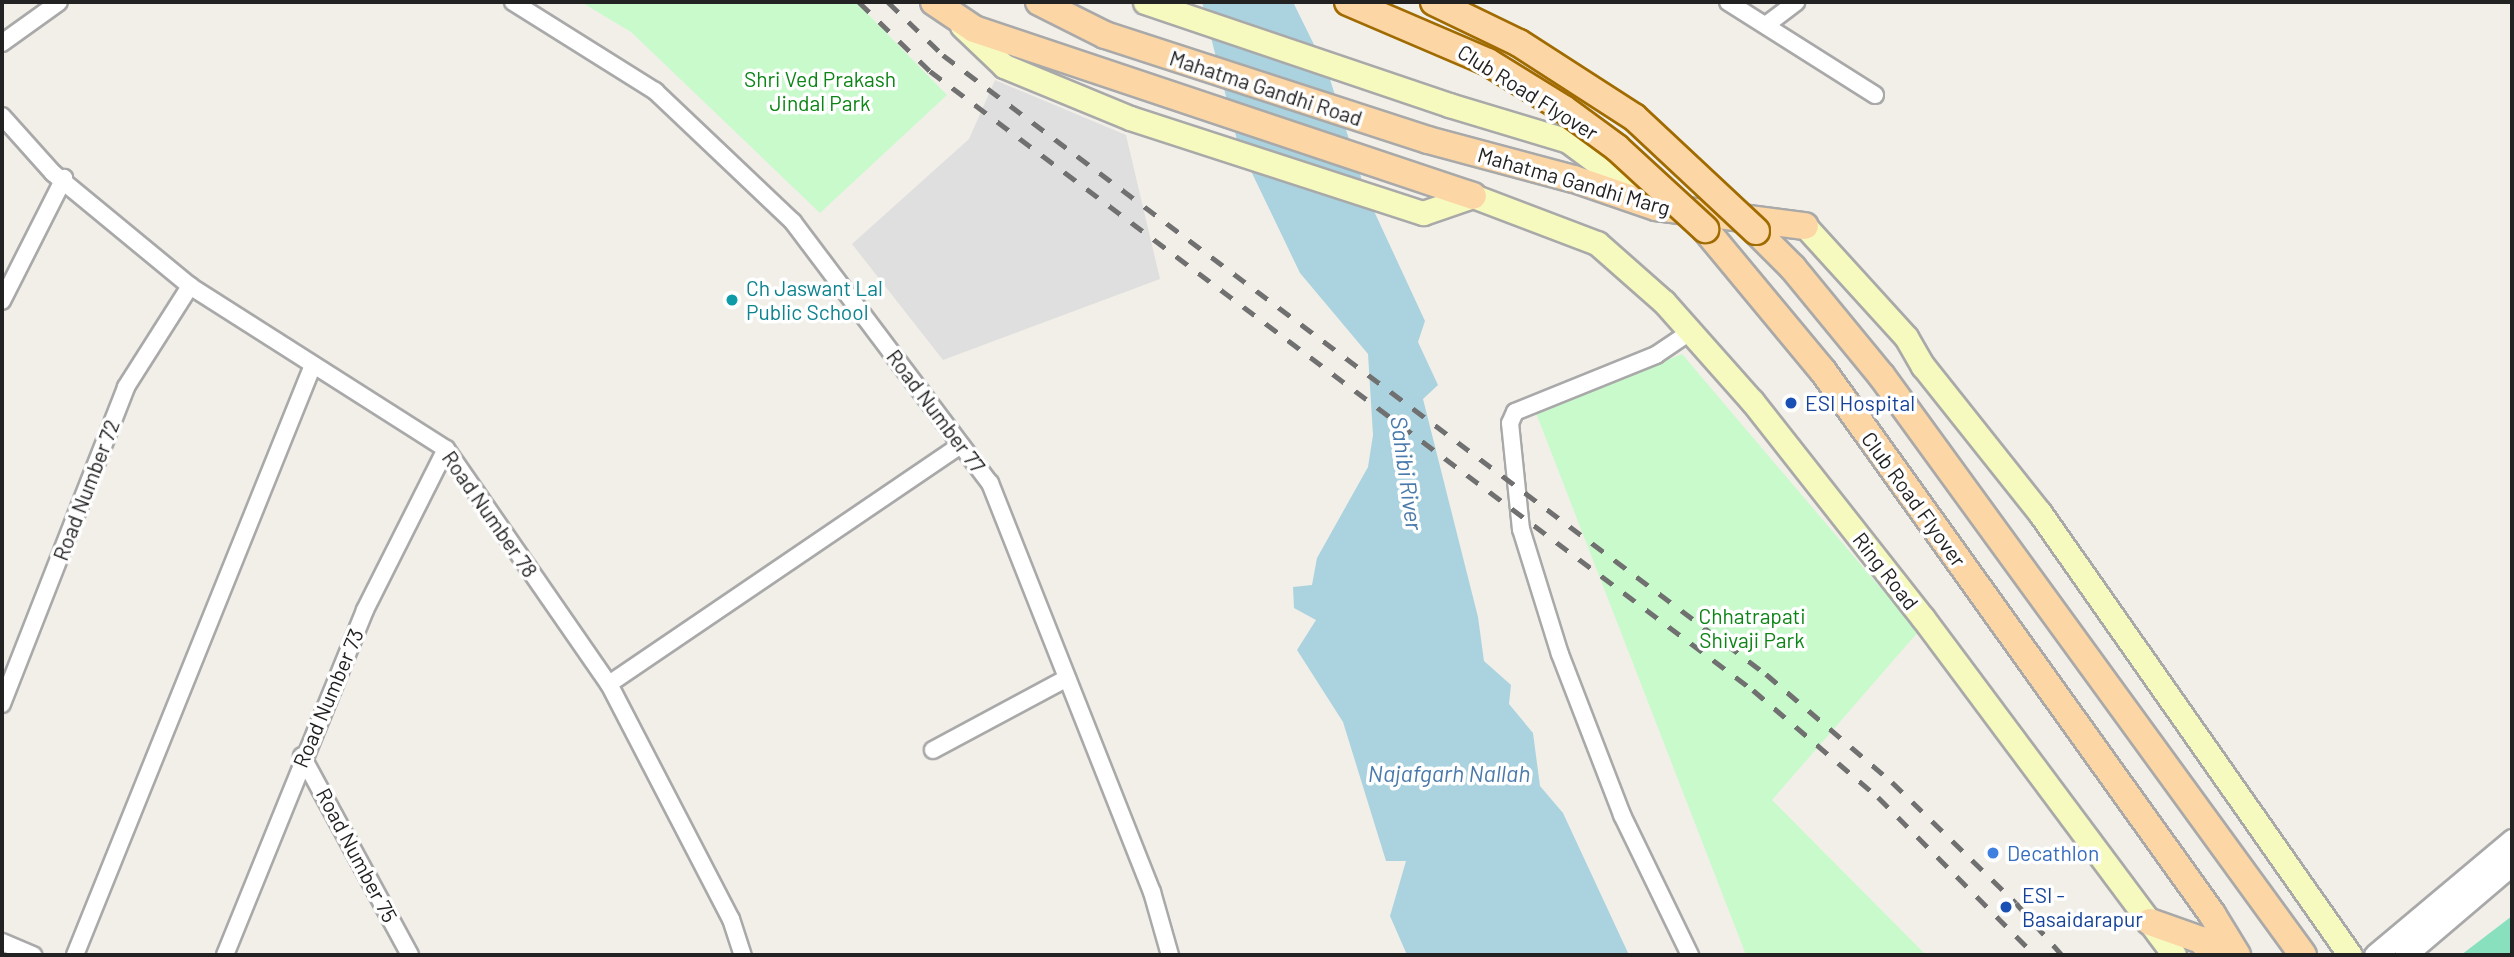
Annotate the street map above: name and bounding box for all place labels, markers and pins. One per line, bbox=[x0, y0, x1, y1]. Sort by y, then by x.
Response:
place label: Ch Jaswant Lal Public School bbox=[746, 275, 883, 325]
marker: Ch Jaswant Lal Public School bbox=[724, 292, 740, 308]
place label: ESI Hospital bbox=[1805, 390, 1915, 416]
marker: ESI Hospital bbox=[1783, 395, 1799, 411]
place label: Decathlon bbox=[2007, 840, 2099, 866]
marker: Decathlon bbox=[1985, 845, 2001, 861]
place label: ESI - Basaidarapur bbox=[2022, 882, 2143, 932]
marker: ESI - Basaidarapur bbox=[1996, 897, 2016, 917]

